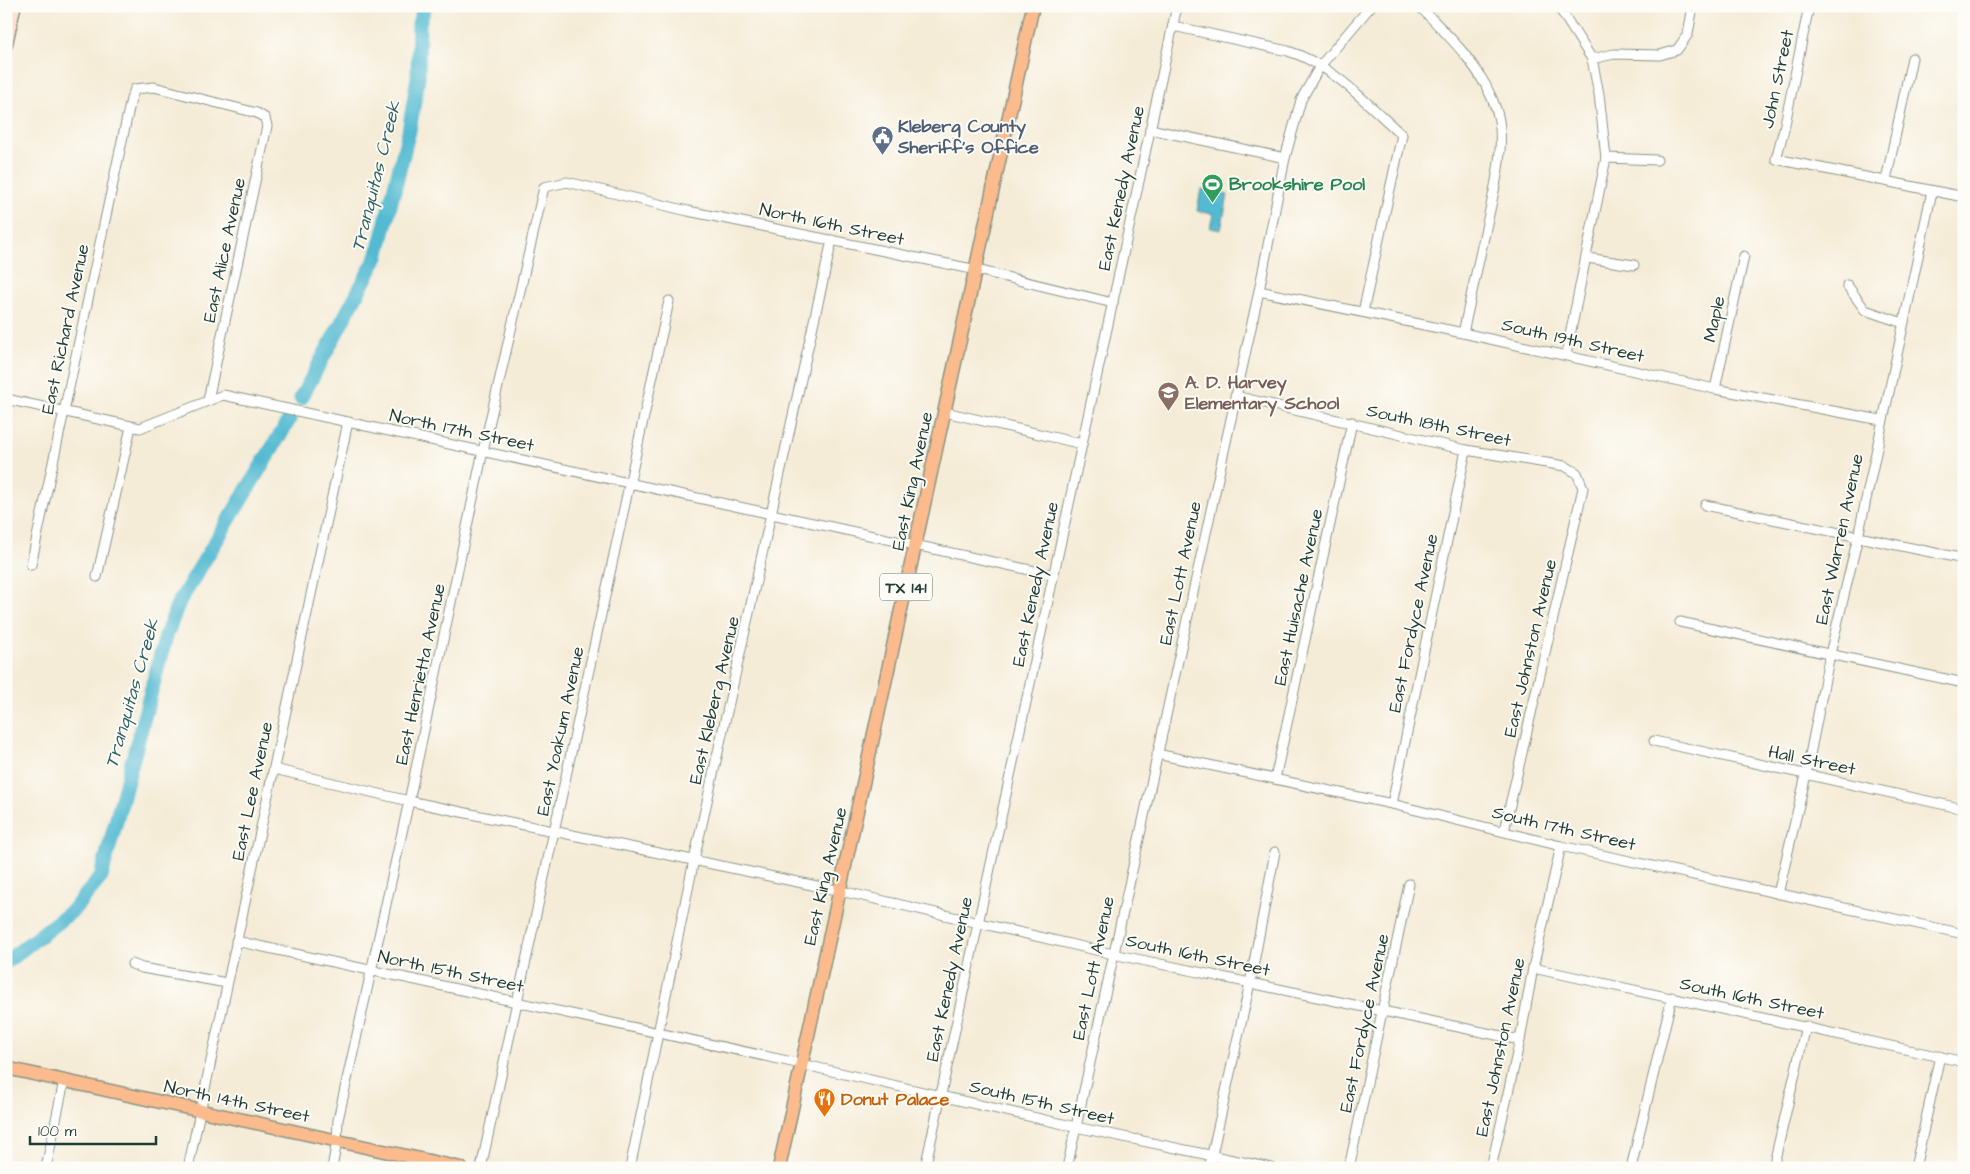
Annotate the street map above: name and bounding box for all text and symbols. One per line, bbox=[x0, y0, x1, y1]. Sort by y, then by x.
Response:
street label: John Street bbox=[1755, 27, 1800, 131]
water label: Tranquitas Creek bbox=[345, 98, 408, 255]
street label: East Kenedy Avenue bbox=[1092, 103, 1152, 273]
place label: Kleberg County Sheriff's Office bbox=[897, 114, 1039, 160]
public building icon: Kleberg County Sheriff's Office bbox=[870, 124, 894, 155]
sports icon: Brookshire Pool bbox=[1201, 172, 1225, 203]
place label: Brookshire Pool bbox=[1229, 172, 1365, 197]
street label: East Alice Avenue bbox=[197, 175, 252, 325]
street label: North 16th Street bbox=[757, 197, 907, 252]
street label: East Richard Avenue bbox=[35, 242, 96, 416]
street label: Maple bbox=[1697, 293, 1732, 345]
street label: South 19th Street bbox=[1499, 312, 1647, 369]
place label: A. D. Harvey Elementary School bbox=[1185, 370, 1340, 417]
school or university icon: A. D. Harvey Elementary School bbox=[1157, 380, 1181, 411]
street label: South 18th Street bbox=[1364, 398, 1514, 453]
street label: North 17th Street bbox=[387, 403, 537, 458]
street label: East King Avenue bbox=[886, 409, 940, 553]
street label: East Warren Avenue bbox=[1809, 451, 1870, 627]
street label: East Kenedy Avenue bbox=[1006, 499, 1066, 669]
street label: East Lott Avenue bbox=[1153, 499, 1208, 647]
street label: East Huisache Avenue bbox=[1268, 506, 1329, 688]
street label: East Fordyce Avenue bbox=[1382, 531, 1446, 715]
street label: East Johnston Avenue bbox=[1498, 556, 1563, 740]
road number: TX 141 bbox=[880, 574, 932, 600]
street label: East Henrietta Avenue bbox=[389, 581, 452, 767]
street label: East Kleberg Avenue bbox=[683, 613, 747, 787]
water label: Tranquitas Creek bbox=[98, 615, 167, 771]
street label: East Yoakum Avenue bbox=[530, 644, 591, 818]
street label: East Lee Avenue bbox=[226, 719, 279, 863]
street label: Hall Street bbox=[1766, 739, 1858, 782]
street label: South 17th Street bbox=[1490, 800, 1639, 857]
street label: East King Avenue bbox=[797, 804, 855, 948]
street label: East Kenedy Avenue bbox=[920, 894, 980, 1064]
street label: East Lott Avenue bbox=[1066, 894, 1121, 1042]
street label: South 16th Street bbox=[1124, 928, 1273, 983]
street label: East Fordyce Avenue bbox=[1333, 931, 1397, 1115]
street label: North 15th Street bbox=[376, 944, 527, 999]
street label: East Johnston Avenue bbox=[1469, 955, 1532, 1139]
street label: South 16th Street bbox=[1678, 971, 1827, 1026]
street label: North 14th Street bbox=[162, 1074, 313, 1129]
street label: South 15th Street bbox=[967, 1074, 1118, 1131]
restaurant icon: Donut Palace bbox=[813, 1087, 837, 1118]
place label: Donut Palace bbox=[841, 1087, 949, 1112]
scale bar bbox=[30, 1114, 156, 1146]
text: 100 m bbox=[38, 1121, 77, 1142]

